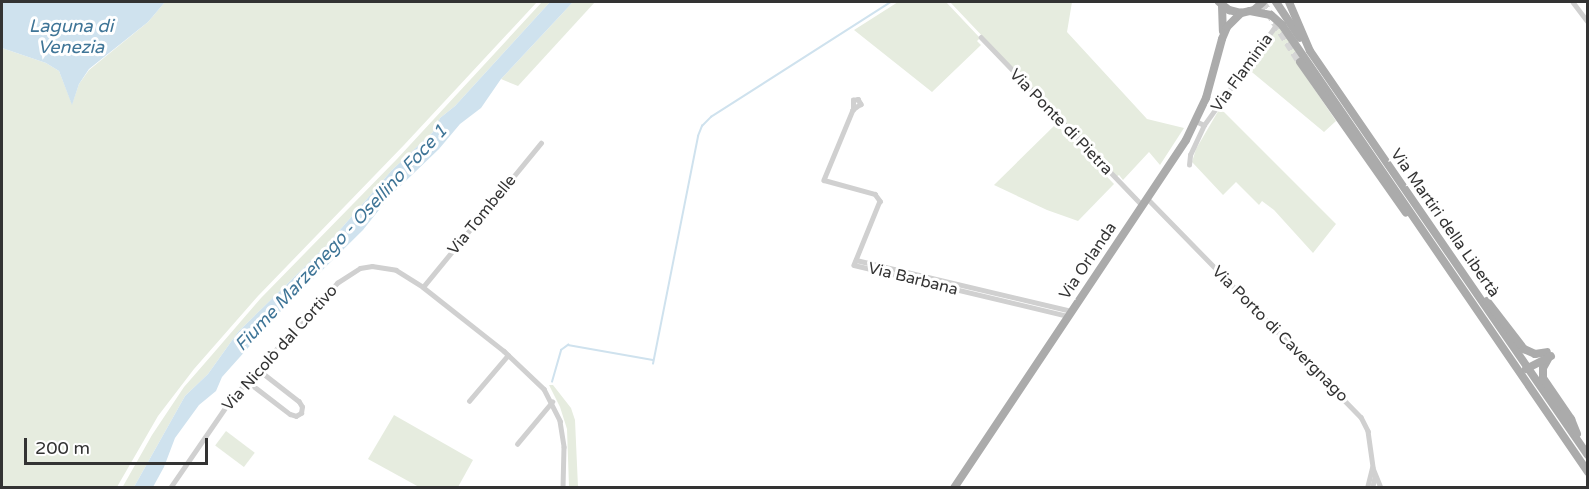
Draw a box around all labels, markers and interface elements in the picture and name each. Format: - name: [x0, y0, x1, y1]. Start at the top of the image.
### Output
- water label: Laguna di Venezia: [29, 16, 113, 58]
- street label: Via Flaminia: [1207, 30, 1277, 116]
- street label: Via Ponte di Pietra: [1005, 65, 1117, 179]
- water label: Fiume Marzenego - Osellino Foce 1: [230, 120, 452, 356]
- street label: Via Martiri della Libertà: [1386, 145, 1504, 301]
- street label: Via Tombelle: [444, 171, 520, 259]
- street label: Via Orlanda: [1055, 219, 1121, 303]
- street label: Via Barbana: [866, 259, 960, 299]
- street label: Via Porto di Cavergnago: [1208, 262, 1352, 406]
- street label: Via Nicolò dal Cortivo: [218, 281, 342, 415]
- scale bar: [27, 426, 212, 464]
- text: 200 m: [35, 437, 90, 459]

